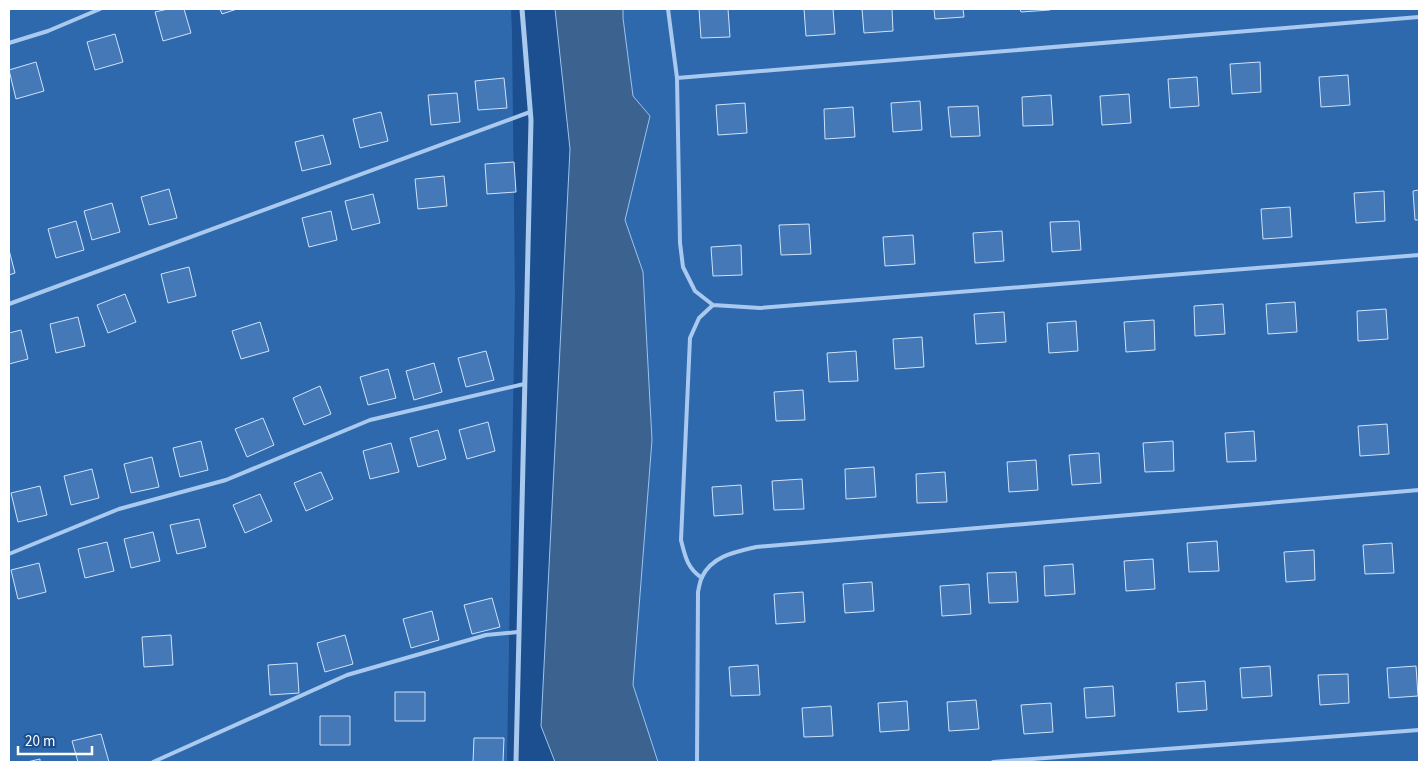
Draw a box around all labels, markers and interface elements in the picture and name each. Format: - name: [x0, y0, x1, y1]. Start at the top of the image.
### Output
- scale bar: [18, 724, 91, 756]
- text: 20 m: [25, 731, 55, 752]

